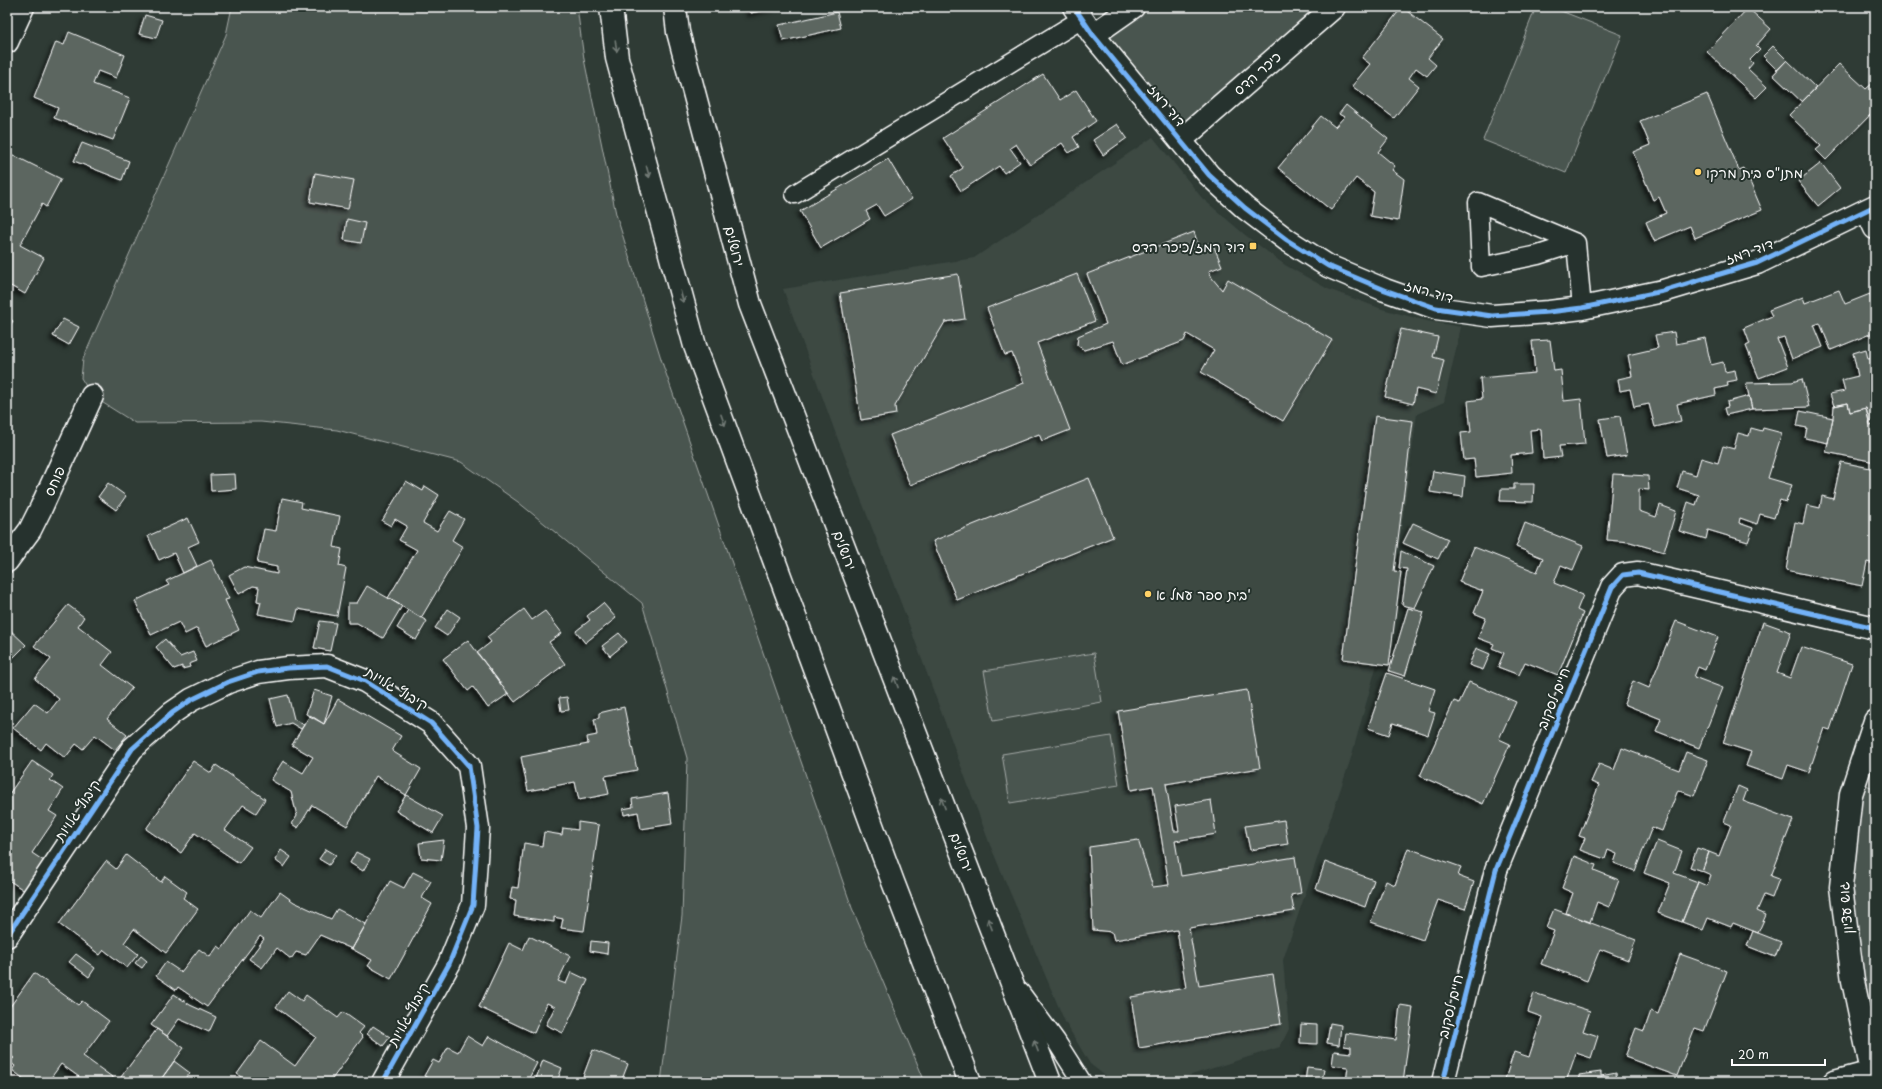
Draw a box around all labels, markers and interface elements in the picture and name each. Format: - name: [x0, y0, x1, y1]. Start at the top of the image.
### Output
- one-way arrow: [612, 39, 620, 52]
- street label: כיכר הדס: [1228, 46, 1286, 100]
- street label: דוד רמז: [1143, 79, 1191, 131]
- place label: מתנ"ס בית מרקו: [1706, 162, 1803, 183]
- one-way arrow: [645, 165, 652, 178]
- marker: מתנ"ס בית מרקו: [1693, 167, 1703, 177]
- street label: ירושלים: [720, 223, 750, 269]
- street label: דוד רמז: [1722, 233, 1776, 269]
- place label: דוד רמז/כיכר הדס: [1132, 236, 1245, 257]
- marker: דוד רמז/כיכר הדס: [1248, 241, 1258, 251]
- street label: דוד רמז: [1402, 274, 1456, 308]
- one-way arrow: [679, 290, 686, 303]
- one-way arrow: [719, 414, 727, 426]
- street label: פוחס: [38, 463, 70, 499]
- street label: ירושלים: [828, 527, 862, 573]
- place label: בית ספר עמל א': [1156, 584, 1251, 605]
- marker: בית ספר עמל א': [1143, 589, 1153, 599]
- street label: קיבוץ גלויות: [361, 660, 432, 715]
- street label: חיים לסקוב: [1531, 664, 1575, 732]
- one-way arrow: [891, 676, 899, 688]
- street label: קיבוץ גלויות: [48, 775, 105, 846]
- one-way arrow: [938, 798, 946, 810]
- street label: ירושלים: [945, 829, 979, 875]
- street label: גוש עציון: [1832, 881, 1858, 935]
- one-way arrow: [985, 919, 993, 931]
- street label: חיים לסקוב: [1432, 972, 1468, 1040]
- street label: קיבוץ גלויות: [381, 978, 434, 1051]
- one-way arrow: [1032, 1040, 1040, 1052]
- scale bar: [1732, 1041, 1825, 1067]
- text: 20 m: [1738, 1045, 1769, 1063]

